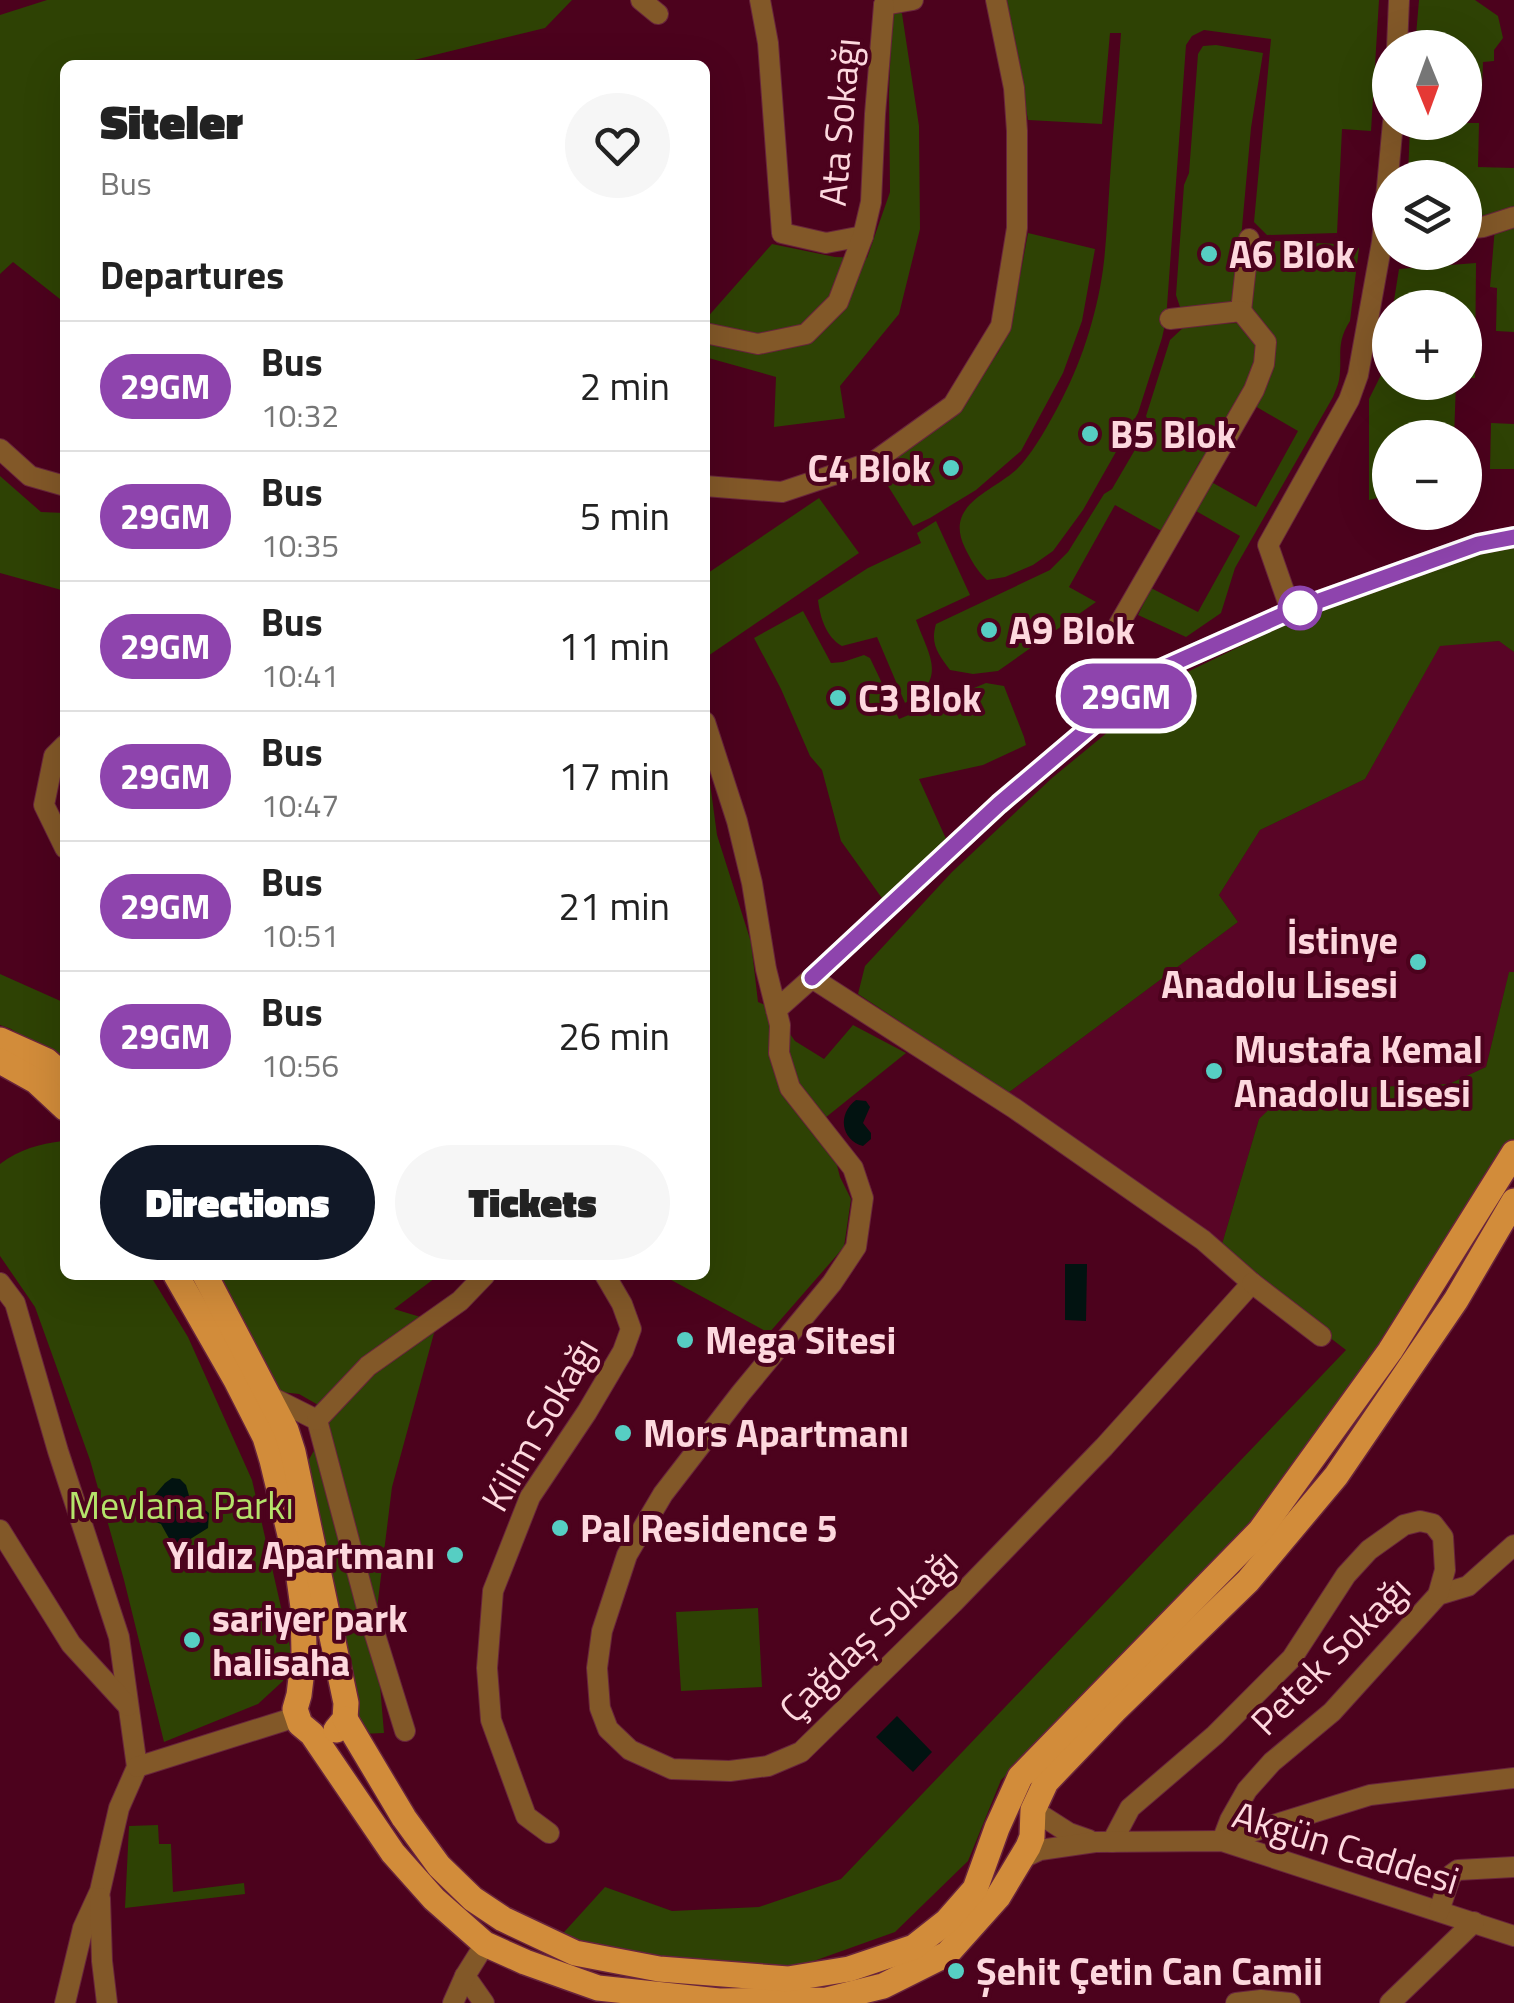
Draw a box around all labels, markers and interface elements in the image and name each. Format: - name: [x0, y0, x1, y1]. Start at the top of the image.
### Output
- north arrow: [1372, 30, 1482, 140]
- map controls: [1372, 30, 1482, 530]
- street label: Ata Sokağı: [803, 36, 875, 208]
- text: Siteler: [100, 85, 243, 158]
- button: heart: [565, 93, 670, 198]
- text: Bus: [100, 159, 152, 207]
- button: layers: [1372, 160, 1482, 270]
- place label: A6 Blok: [1229, 225, 1355, 283]
- marker: A6 Blok: [1198, 243, 1220, 265]
- text: Departures: [100, 246, 284, 304]
- button: +: [1372, 290, 1482, 400]
- text: Bus: [261, 333, 323, 391]
- text: 2 min: [580, 357, 670, 415]
- text: 29GM: [120, 359, 211, 413]
- text: 10:32: [261, 391, 339, 439]
- place label: B5 Blok: [1110, 405, 1236, 463]
- button: −: [1372, 420, 1482, 530]
- marker: B5 Blok: [1079, 423, 1101, 445]
- place label: C4 Blok: [808, 439, 931, 497]
- marker: C4 Blok: [940, 457, 962, 479]
- text: Bus: [261, 463, 323, 521]
- text: 5 min: [580, 487, 670, 545]
- text: 29GM: [120, 489, 211, 543]
- text: 10:35: [261, 521, 339, 569]
- unlabelled marker: [1279, 587, 1321, 629]
- text: Bus: [261, 593, 323, 651]
- place label: A9 Blok: [1009, 601, 1135, 659]
- text: 11 min: [559, 617, 670, 675]
- text: 29GM: [120, 619, 211, 673]
- marker: A9 Blok: [978, 619, 1000, 641]
- text: 10:41: [261, 651, 339, 699]
- line badge: 29GM: [1056, 664, 1196, 728]
- place label: C3 Blok: [858, 669, 982, 727]
- text: 29GM: [1081, 669, 1171, 723]
- marker: C3 Blok: [827, 687, 849, 709]
- text: Bus: [261, 723, 323, 781]
- text: 17 min: [559, 747, 670, 805]
- text: 29GM: [120, 749, 211, 803]
- text: 10:47: [261, 781, 339, 829]
- text: Bus: [261, 853, 323, 911]
- text: 21 min: [559, 877, 670, 935]
- text: 29GM: [120, 879, 211, 933]
- text: 10:51: [261, 911, 339, 959]
- place label: İstinye Anadolu Lisesi: [1161, 911, 1398, 1013]
- marker: İstinye Anadolu Lisesi: [1407, 951, 1429, 973]
- text: Bus: [261, 983, 323, 1041]
- text: 26 min: [559, 1007, 670, 1065]
- text: 29GM: [120, 1009, 211, 1063]
- place label: Mustafa Kemal Anadolu Lisesi: [1234, 1020, 1483, 1122]
- text: 10:56: [261, 1041, 339, 1089]
- marker: Mustafa Kemal Anadolu Lisesi: [1203, 1060, 1225, 1082]
- button: Directions: [100, 1145, 375, 1260]
- button: Tickets: [395, 1145, 670, 1260]
- place label: Mega Sitesi: [705, 1311, 896, 1369]
- street label: Kilim Sokağı: [466, 1326, 612, 1522]
- marker: Mega Sitesi: [674, 1329, 696, 1351]
- place label: Mors Apartmanı: [643, 1404, 909, 1462]
- marker: Mors Apartmanı: [612, 1422, 634, 1444]
- park label: Mevlana Parkı: [68, 1476, 294, 1534]
- place label: Pal Residence 5: [580, 1499, 838, 1557]
- marker: Pal Residence 5: [549, 1517, 571, 1539]
- place label: Yıldız Apartmanı: [167, 1526, 435, 1584]
- street label: Çağdaş Sokağı: [765, 1534, 971, 1736]
- marker: Yıldız Apartmanı: [444, 1544, 466, 1566]
- street label: Petek Sokağı: [1237, 1562, 1423, 1748]
- place label: sariyer park halisaha: [212, 1589, 408, 1691]
- marker: sariyer park halisaha: [181, 1629, 203, 1651]
- street label: Akgün Caddesi: [1226, 1785, 1466, 1909]
- place label: Şehit Çetin Can Camii: [976, 1942, 1323, 2000]
- marker: Şehit Çetin Can Camii: [945, 1960, 967, 1982]

